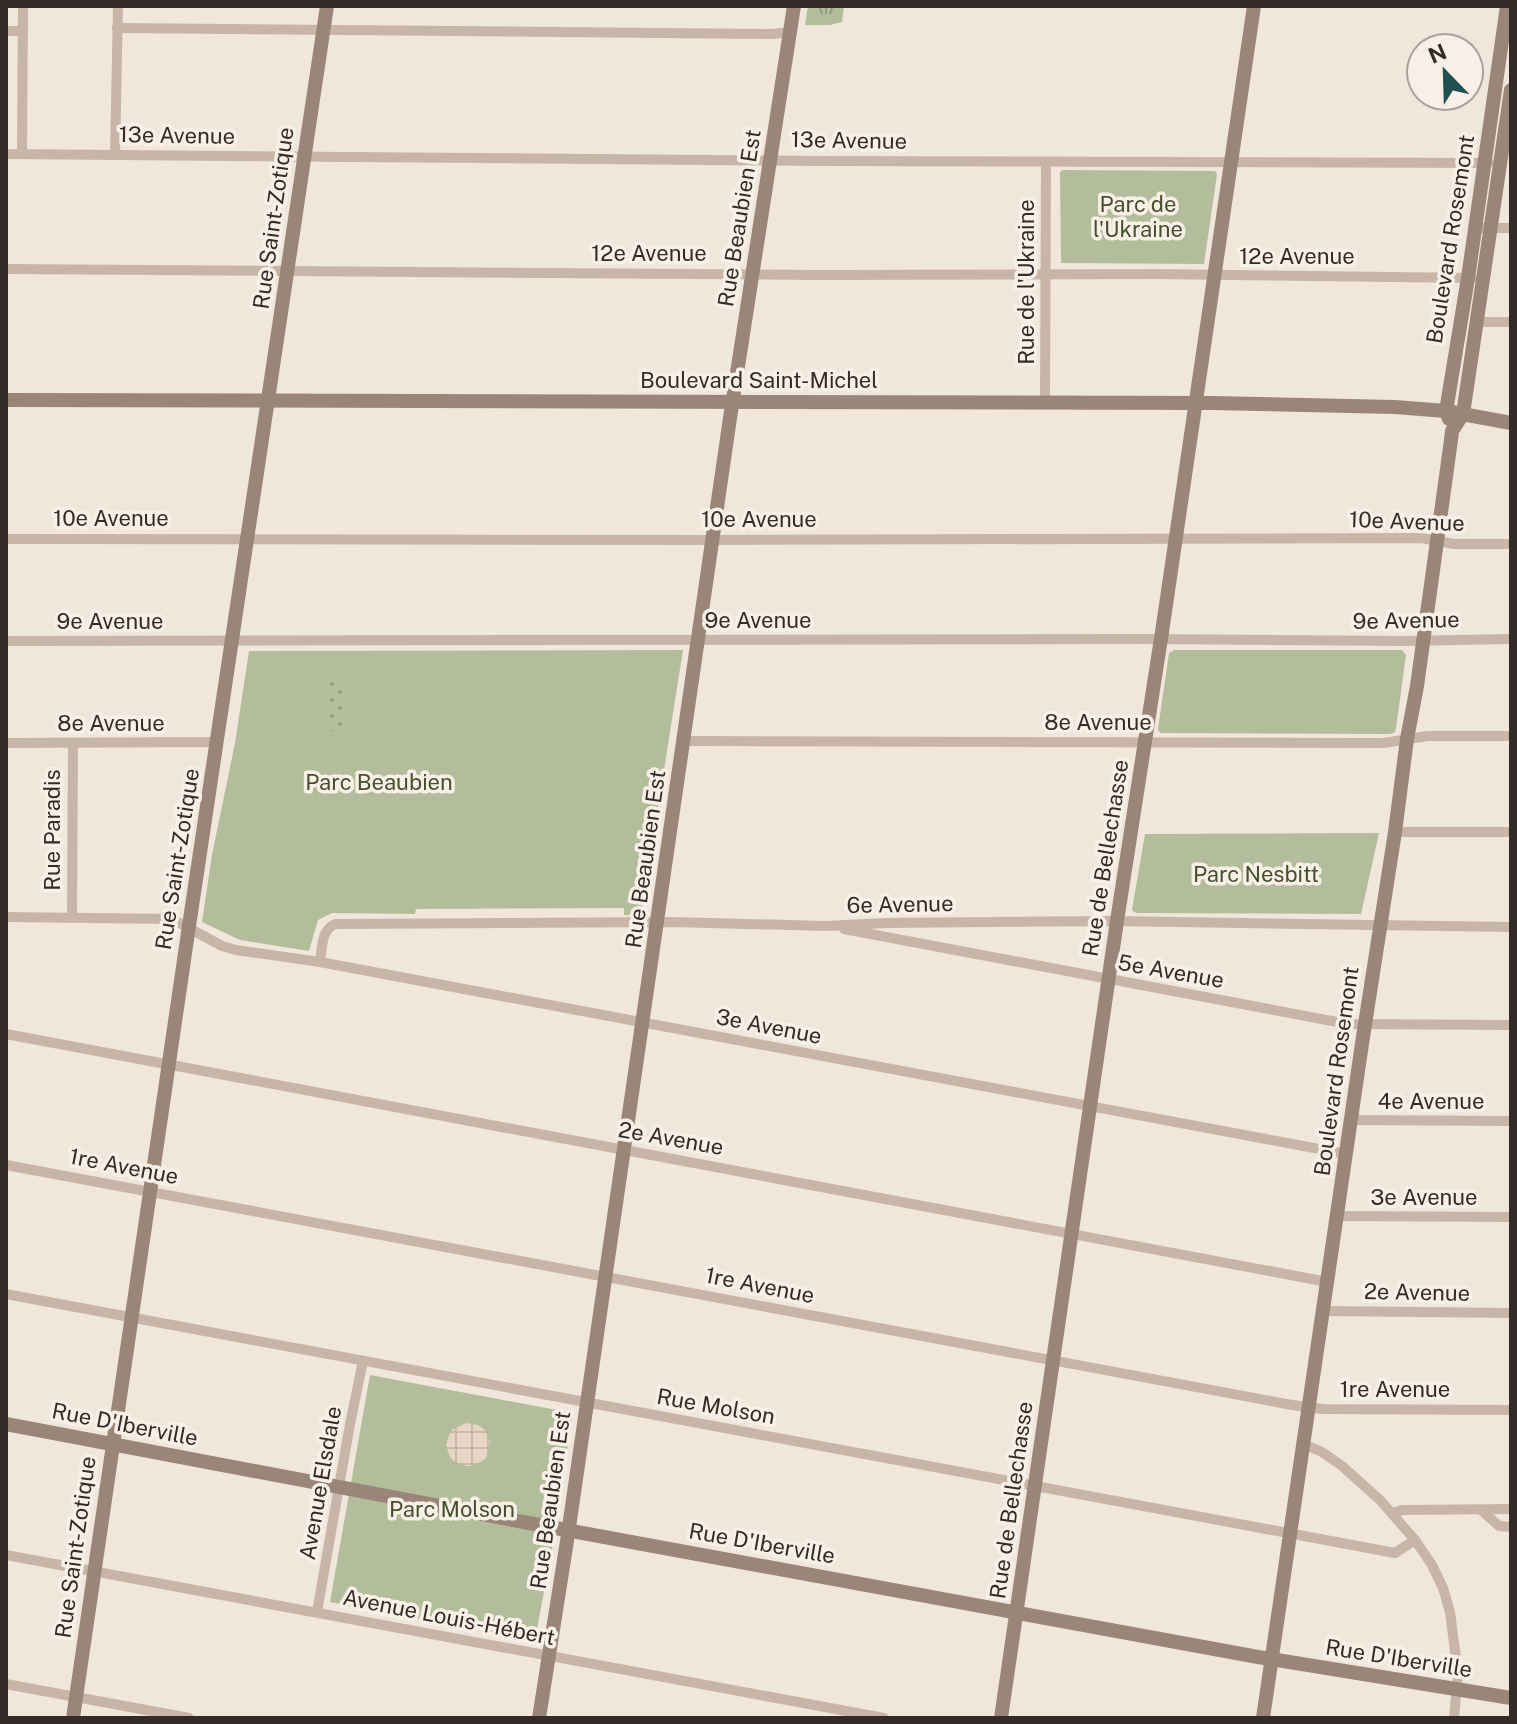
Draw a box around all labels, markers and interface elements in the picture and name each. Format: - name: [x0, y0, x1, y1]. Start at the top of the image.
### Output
- north arrow: [1405, 32, 1485, 112]
- text: N: [1424, 38, 1450, 69]
- street label: 13e Avenue: [119, 121, 235, 149]
- street label: Rue Saint-Zotique: [247, 125, 299, 311]
- street label: 13e Avenue: [791, 126, 907, 154]
- street label: Rue Beaubien Est: [712, 127, 766, 309]
- street label: Boulevard Rosemont: [1421, 133, 1479, 345]
- park label: Parc de l'Ukraine: [1093, 191, 1183, 242]
- street label: Rue de l'Ukraine: [1013, 199, 1039, 365]
- street label: 12e Avenue: [591, 240, 707, 266]
- street label: 12e Avenue: [1239, 243, 1355, 269]
- street label: Boulevard Saint-Michel: [640, 367, 878, 393]
- street label: 10e Avenue: [53, 505, 169, 531]
- street label: 10e Avenue: [701, 506, 817, 532]
- street label: 10e Avenue: [1349, 506, 1465, 536]
- street label: 9e Avenue: [1352, 606, 1460, 634]
- street label: 9e Avenue: [705, 607, 811, 633]
- street label: 9e Avenue: [57, 608, 163, 634]
- street label: 8e Avenue: [1044, 709, 1152, 735]
- street label: 8e Avenue: [57, 710, 165, 736]
- street label: Rue de Bellechasse: [1077, 758, 1133, 958]
- street label: Rue Saint-Zotique: [150, 766, 204, 952]
- street label: Rue Beaubien Est: [620, 768, 670, 950]
- street label: Rue Paradis: [39, 769, 65, 891]
- park label: Parc Beaubien: [305, 769, 453, 795]
- park label: Parc Nesbitt: [1193, 861, 1319, 887]
- street label: 6e Avenue: [846, 890, 954, 918]
- street label: 5e Avenue: [1116, 949, 1226, 993]
- street label: Boulevard Rosemont: [1308, 965, 1364, 1177]
- street label: 3e Avenue: [714, 1003, 824, 1049]
- street label: 4e Avenue: [1377, 1088, 1485, 1114]
- street label: 2e Avenue: [616, 1116, 726, 1160]
- street label: 1re Avenue: [67, 1143, 181, 1189]
- street label: 3e Avenue: [1370, 1184, 1478, 1210]
- street label: 1re Avenue: [703, 1262, 817, 1308]
- street label: 2e Avenue: [1364, 1278, 1470, 1306]
- street label: 1re Avenue: [1340, 1376, 1450, 1402]
- street label: Rue Molson: [655, 1383, 777, 1429]
- street label: Rue D'Iberville: [50, 1397, 200, 1451]
- street label: Rue de Bellechasse: [984, 1400, 1038, 1600]
- street label: Avenue Elsdale: [294, 1404, 346, 1562]
- street label: Rue Beaubien Est: [525, 1409, 575, 1591]
- street label: Rue Saint-Zotique: [49, 1454, 101, 1640]
- park label: Parc Molson: [389, 1496, 515, 1522]
- street label: Rue D'Iberville: [687, 1517, 837, 1569]
- street label: Avenue Louis-Hébert: [341, 1584, 557, 1650]
- street label: Rue D'Iberville: [1324, 1634, 1474, 1682]

